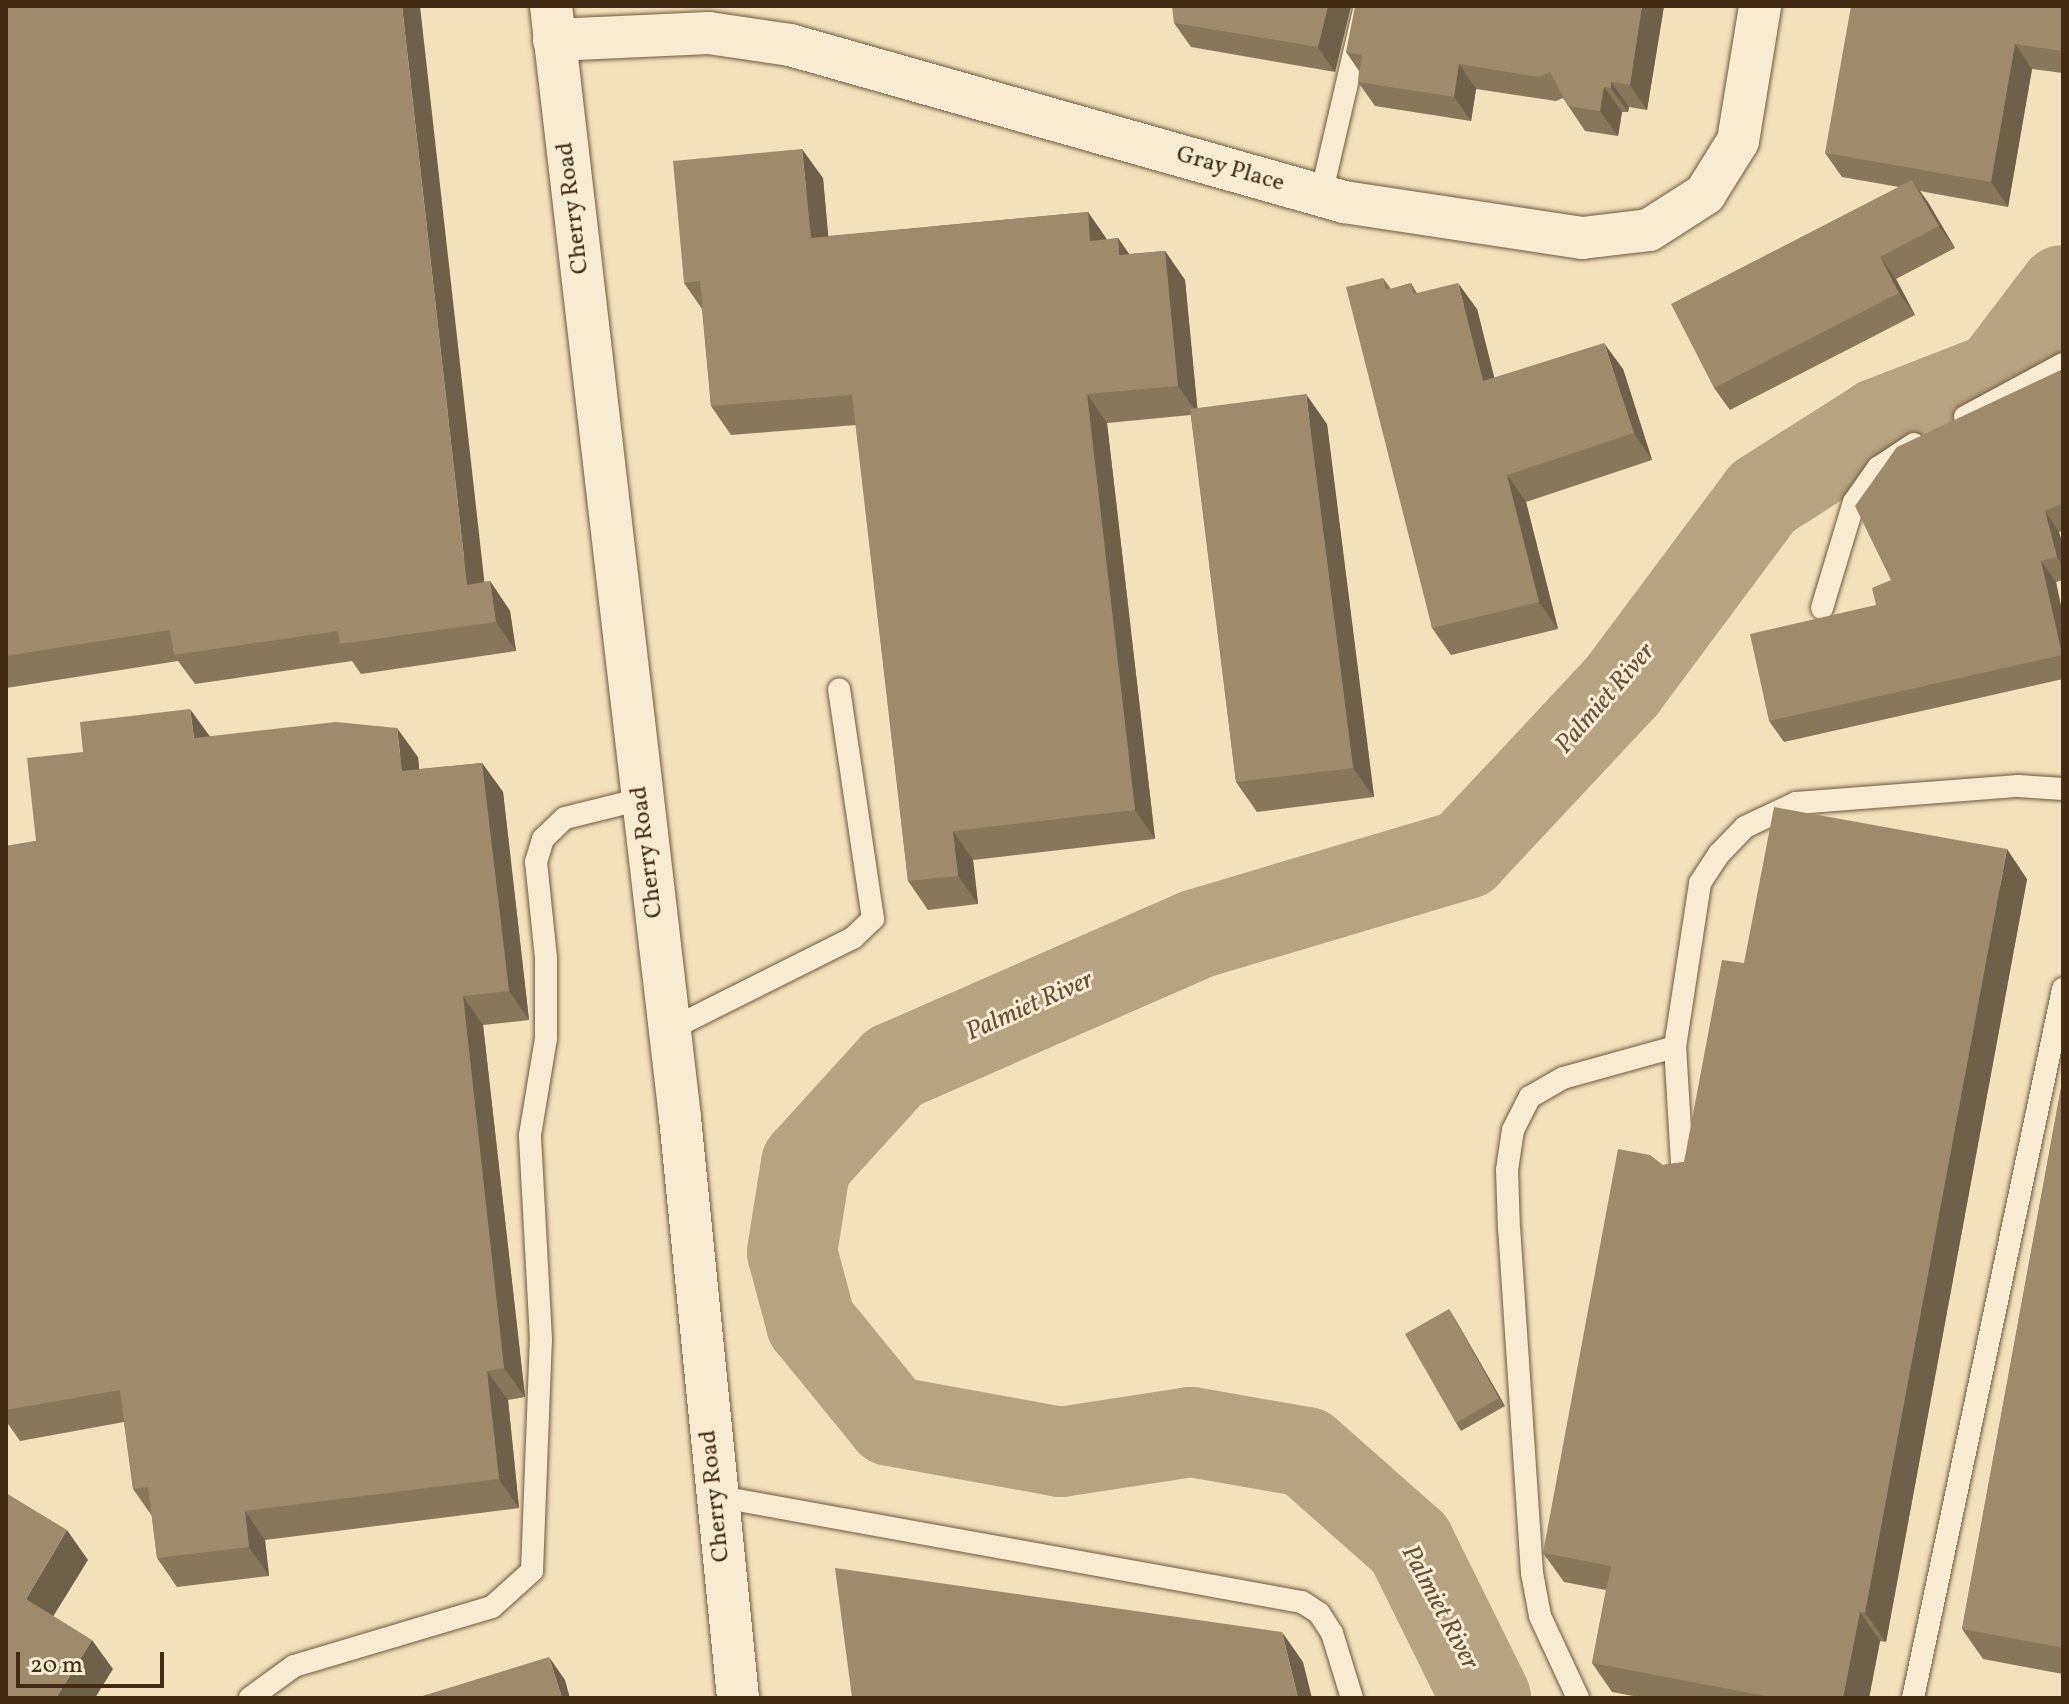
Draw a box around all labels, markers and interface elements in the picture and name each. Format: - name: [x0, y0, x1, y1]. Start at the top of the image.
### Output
- street label: Cherry Road: [552, 140, 596, 276]
- street label: Gray Place: [1172, 141, 1288, 199]
- water label: Palmiet River: [1549, 637, 1663, 761]
- street label: Cherry Road: [626, 784, 670, 920]
- water label: Palmiet River: [961, 965, 1099, 1049]
- street label: Cherry Road: [695, 1428, 737, 1564]
- water label: Palmiet River: [1393, 1540, 1485, 1676]
- scale bar: [20, 1636, 168, 1686]
- text: 20 m: [30, 1649, 83, 1683]

